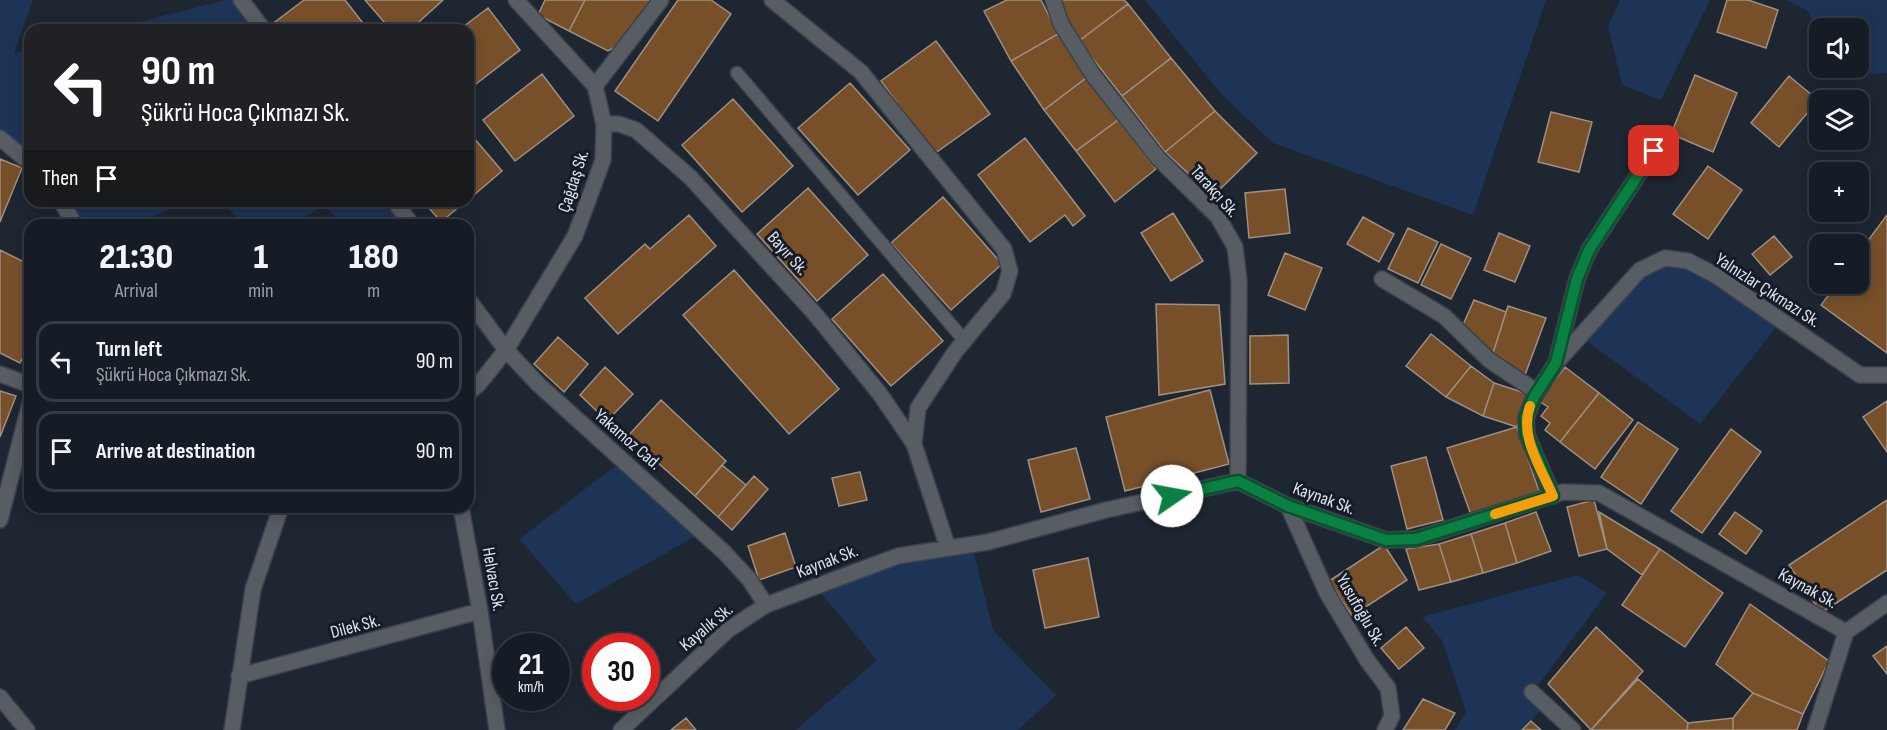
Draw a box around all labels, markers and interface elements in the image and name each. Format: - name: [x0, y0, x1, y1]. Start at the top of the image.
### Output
- map controls: [1809, 18, 1869, 294]
- button: sound: [1809, 18, 1869, 78]
- text: 90 m: [141, 46, 215, 97]
- icon: left: [42, 48, 120, 126]
- button: layers: [1809, 90, 1869, 150]
- text: Şükrü Hoca Çıkmazı Sk.: [141, 97, 350, 129]
- pin: [1628, 125, 1679, 176]
- icon: arrive: [1637, 134, 1670, 167]
- street label: Çağdaş Sk.: [554, 147, 593, 215]
- street label: Tarakçı Sk.: [1186, 161, 1243, 222]
- icon: arrive: [90, 162, 123, 195]
- button: +: [1809, 162, 1869, 222]
- text: Then: [42, 165, 78, 192]
- street label: Bayır Sk.: [763, 227, 813, 279]
- button: −: [1809, 234, 1869, 294]
- text: 21:30: [99, 236, 173, 279]
- text: 1: [254, 236, 268, 279]
- text: 180: [349, 236, 399, 279]
- street label: Yalnızlar Çıkmazı Sk.: [1711, 249, 1824, 332]
- text: Arrival: [115, 279, 158, 303]
- text: min: [248, 279, 273, 303]
- text: m: [367, 279, 380, 303]
- text: Turn left: [96, 336, 162, 363]
- icon: left: [45, 345, 78, 378]
- text: 90 m: [416, 348, 453, 375]
- text: Şükrü Hoca Çıkmazı Sk.: [96, 363, 251, 387]
- street label: Yakamoz Cad.: [590, 405, 665, 474]
- icon: arrive: [45, 435, 78, 468]
- text: Arrive at destination: [96, 438, 255, 465]
- text: 90 m: [416, 438, 453, 465]
- position arrow: [1140, 464, 1204, 528]
- street label: Kaynak Sk.: [1290, 478, 1358, 519]
- street label: Kaynak Sk.: [793, 540, 861, 583]
- street label: Helvacı Sk.: [478, 545, 509, 613]
- street label: Kaynak Sk.: [1775, 564, 1841, 613]
- street label: Yusufoğlu Sk.: [1332, 571, 1390, 650]
- street label: Kayalık Sk.: [675, 599, 737, 656]
- street label: Dilek Sk.: [328, 610, 382, 643]
- speed limit sign: 30: [582, 633, 660, 711]
- text: 21: [519, 647, 543, 683]
- text: km/h: [518, 678, 544, 697]

